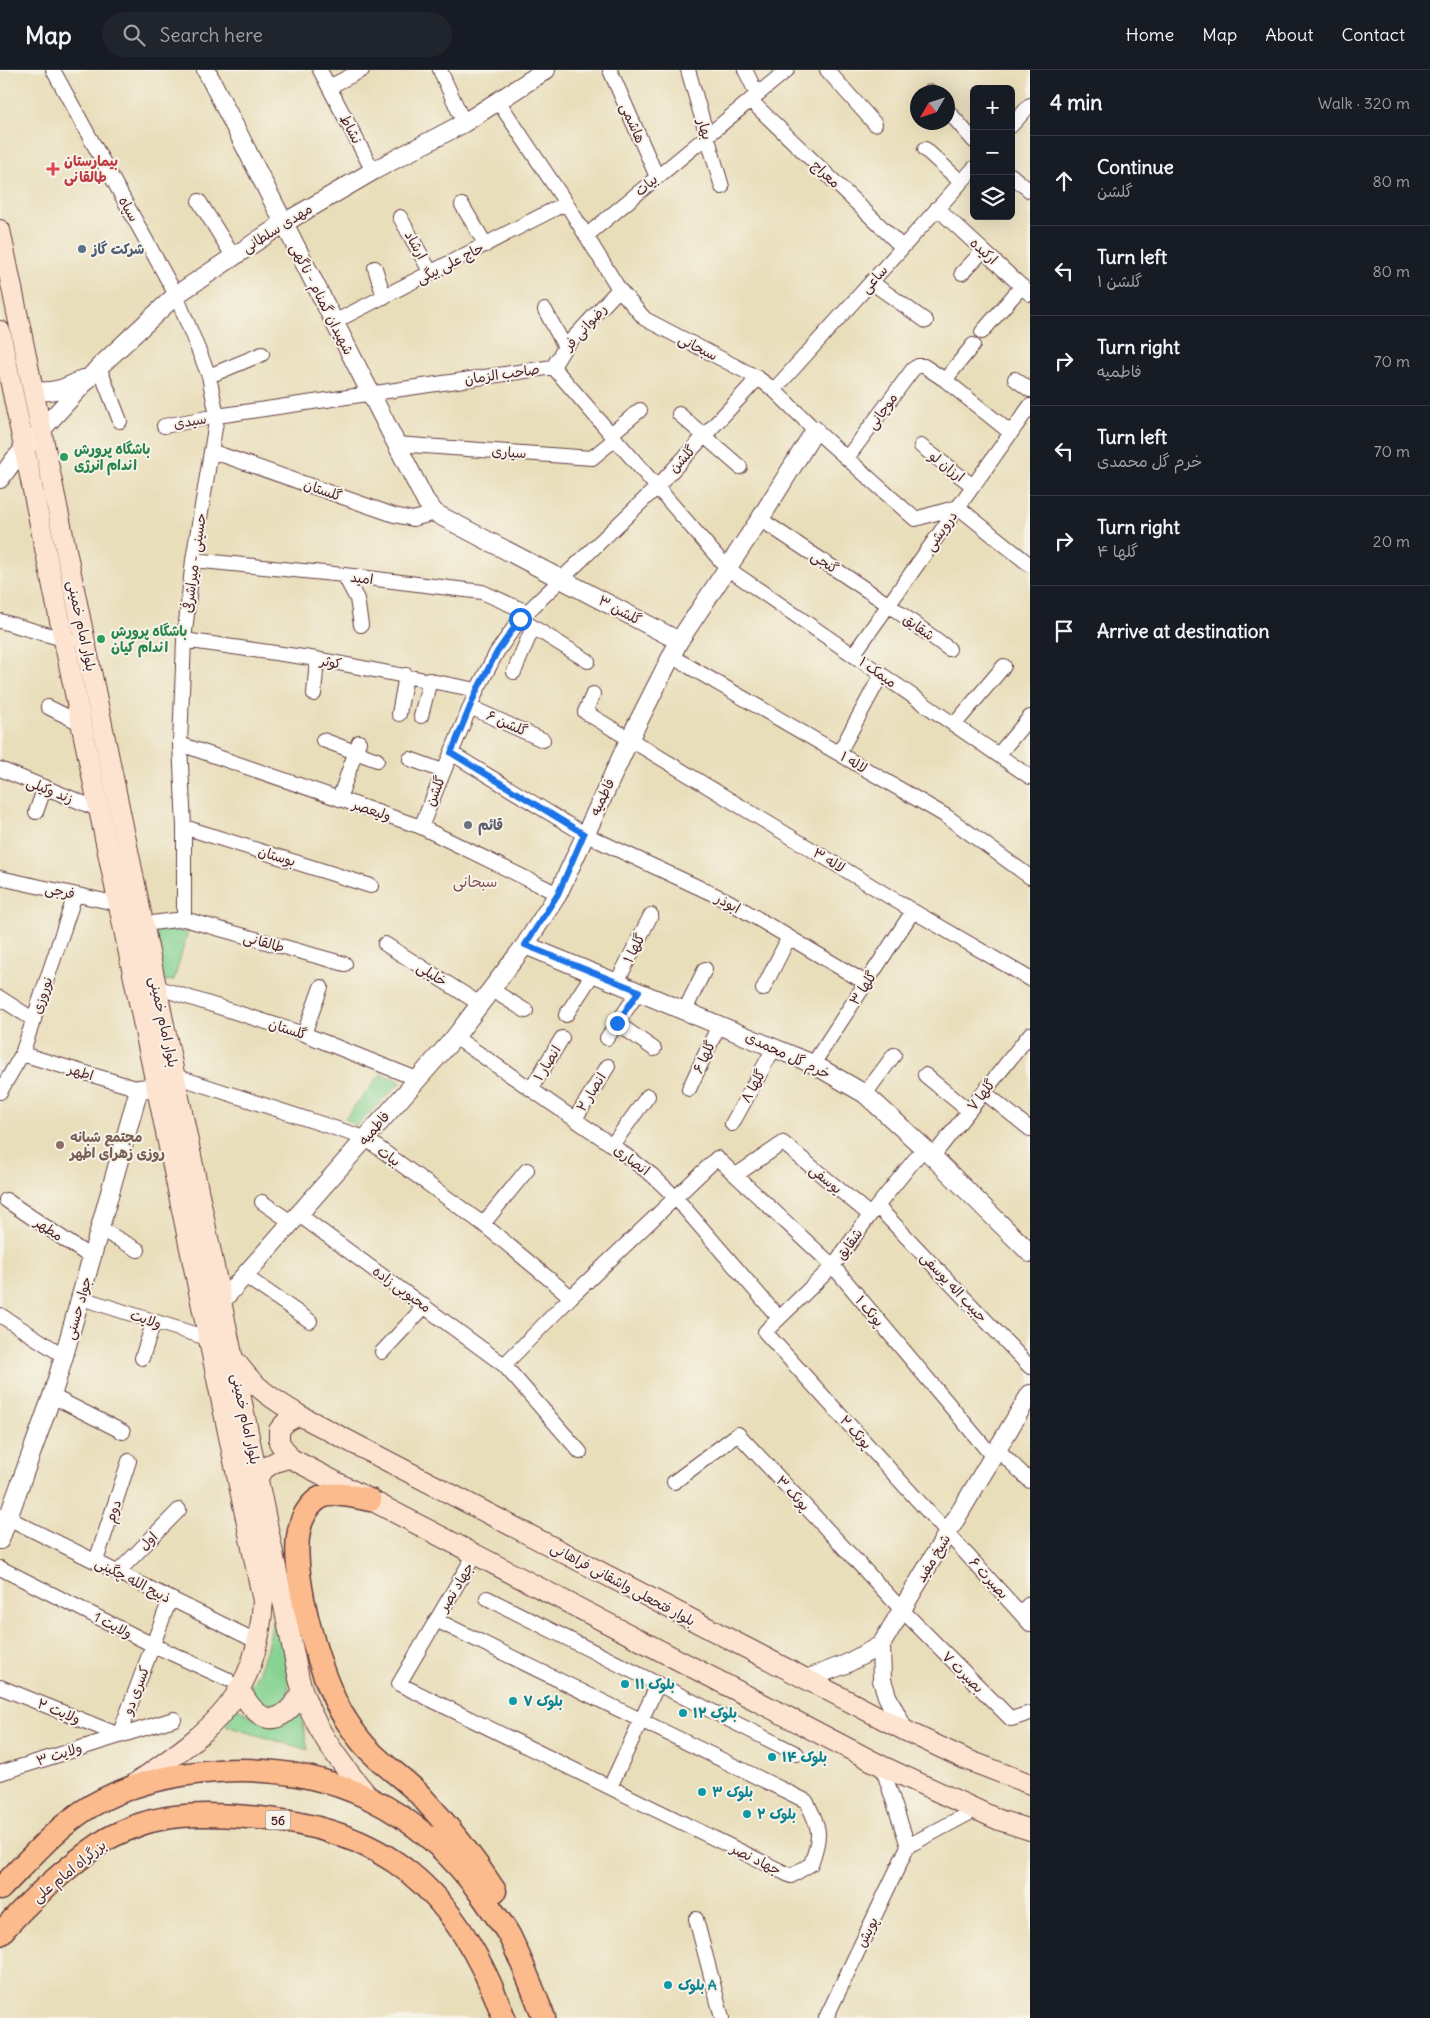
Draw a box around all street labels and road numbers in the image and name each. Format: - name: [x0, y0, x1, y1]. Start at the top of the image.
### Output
- street label: هاشمی: [616, 100, 650, 146]
- street label: نشاط: [336, 111, 366, 147]
- street label: بهار: [693, 115, 717, 142]
- street label: معراج: [807, 156, 844, 193]
- street label: بیات: [631, 170, 661, 200]
- street label: سپاه: [114, 193, 143, 225]
- street label: مهدی سلطانی: [239, 199, 315, 257]
- street label: ارشاد: [401, 227, 431, 263]
- street label: ارکیده: [966, 234, 1002, 268]
- street label: حاج علی بیگی: [413, 238, 487, 289]
- street label: شهیدان گمنام - ناگهی: [284, 240, 358, 359]
- street label: ساعی: [857, 261, 891, 297]
- street label: رضوانی فر: [559, 300, 611, 355]
- street label: سبحانی: [675, 330, 721, 364]
- street label: صاحب الزمان: [463, 360, 541, 388]
- street label: موچانی: [863, 389, 902, 433]
- street label: سیدی: [172, 409, 208, 433]
- street label: گلشن: [665, 441, 699, 477]
- street label: سیاری: [491, 442, 527, 462]
- street label: ارزان لو: [924, 446, 968, 486]
- street label: گلستان: [302, 475, 344, 505]
- street label: درویشی: [921, 507, 961, 555]
- street label: حسینی - میراشرفی: [178, 512, 210, 614]
- street label: گنجی: [808, 546, 842, 578]
- street label: امید: [350, 568, 374, 588]
- street label: بلوار امام خمینی: [62, 579, 100, 674]
- street label: گلشن ۳: [595, 591, 645, 629]
- street label: شقایق: [900, 610, 938, 644]
- street label: کوثر: [318, 651, 343, 673]
- street label: میمک ۱: [856, 653, 900, 691]
- street label: گلشن ۶: [484, 706, 530, 740]
- street label: لاله ۱: [837, 747, 871, 777]
- street label: زند وکیلی: [24, 773, 76, 807]
- street label: گلشن: [421, 773, 449, 809]
- street label: فاطمیه: [585, 776, 619, 818]
- street label: ولیعصر: [349, 795, 394, 825]
- street label: بوستان: [256, 842, 298, 870]
- street label: لاله ۳: [810, 843, 848, 877]
- street label: فرجی: [43, 879, 77, 903]
- street label: ابوذر: [711, 888, 744, 917]
- street label: طالقانی: [242, 928, 286, 956]
- street label: گلها ۱: [619, 930, 649, 966]
- street label: خلیلی: [414, 958, 450, 990]
- street label: گلها ۳: [845, 968, 881, 1008]
- street label: نوروزی: [27, 974, 57, 1016]
- street label: بلوار امام خمینی: [144, 975, 182, 1070]
- street label: گلستان: [267, 1014, 309, 1044]
- street label: خرم گل محمدی: [741, 1027, 833, 1085]
- street label: گلها ۶: [689, 1038, 719, 1076]
- street label: انصار ۱: [529, 1042, 565, 1084]
- street label: اطهر: [65, 1059, 96, 1084]
- street label: گلها ۸: [737, 1066, 769, 1106]
- street label: انصار ۲: [572, 1069, 610, 1115]
- street label: گلها ۷: [963, 1075, 999, 1115]
- street label: فاطمیه: [354, 1107, 394, 1149]
- street label: انصاری: [610, 1141, 654, 1179]
- street label: بیات: [374, 1142, 404, 1170]
- street label: یوسفی: [806, 1160, 846, 1198]
- street label: مطهر: [31, 1212, 67, 1245]
- street label: شقایق: [832, 1225, 866, 1263]
- street label: حبیب اله یوسفی: [917, 1248, 991, 1326]
- street label: محبوبی زاده: [369, 1262, 435, 1316]
- street label: جواد حسنی: [60, 1274, 96, 1342]
- street label: پونک ۱: [851, 1292, 888, 1331]
- street label: ولایت: [128, 1305, 164, 1333]
- street label: بلوار امام خمینی: [226, 1372, 264, 1467]
- street label: پونک ۲: [835, 1411, 876, 1453]
- street label: پونک ۳: [771, 1472, 814, 1515]
- street label: دوم: [101, 1497, 127, 1525]
- street label: اول: [135, 1528, 161, 1554]
- street label: شیخ مفید: [912, 1531, 955, 1586]
- street label: بلوار فتحعلی واشقانی فراهانی: [548, 1538, 698, 1630]
- street label: ذبیح الله چگینی: [92, 1553, 174, 1608]
- street label: بصیرت ۶: [965, 1553, 1013, 1603]
- street label: جهاد نصر: [434, 1559, 478, 1616]
- street label: ولایت 1: [91, 1608, 135, 1642]
- street label: بصیرت ۷: [938, 1647, 988, 1697]
- street label: کسری دو: [118, 1663, 153, 1718]
- street label: ولایت ۲: [35, 1694, 83, 1728]
- street label: ولایت ۳: [34, 1738, 84, 1770]
- road number: 56: [266, 1810, 290, 1830]
- street label: بزرگراه امام علی: [28, 1836, 111, 1908]
- street label: جهاد نصر: [727, 1839, 784, 1879]
- street label: پویش: [852, 1914, 883, 1951]

